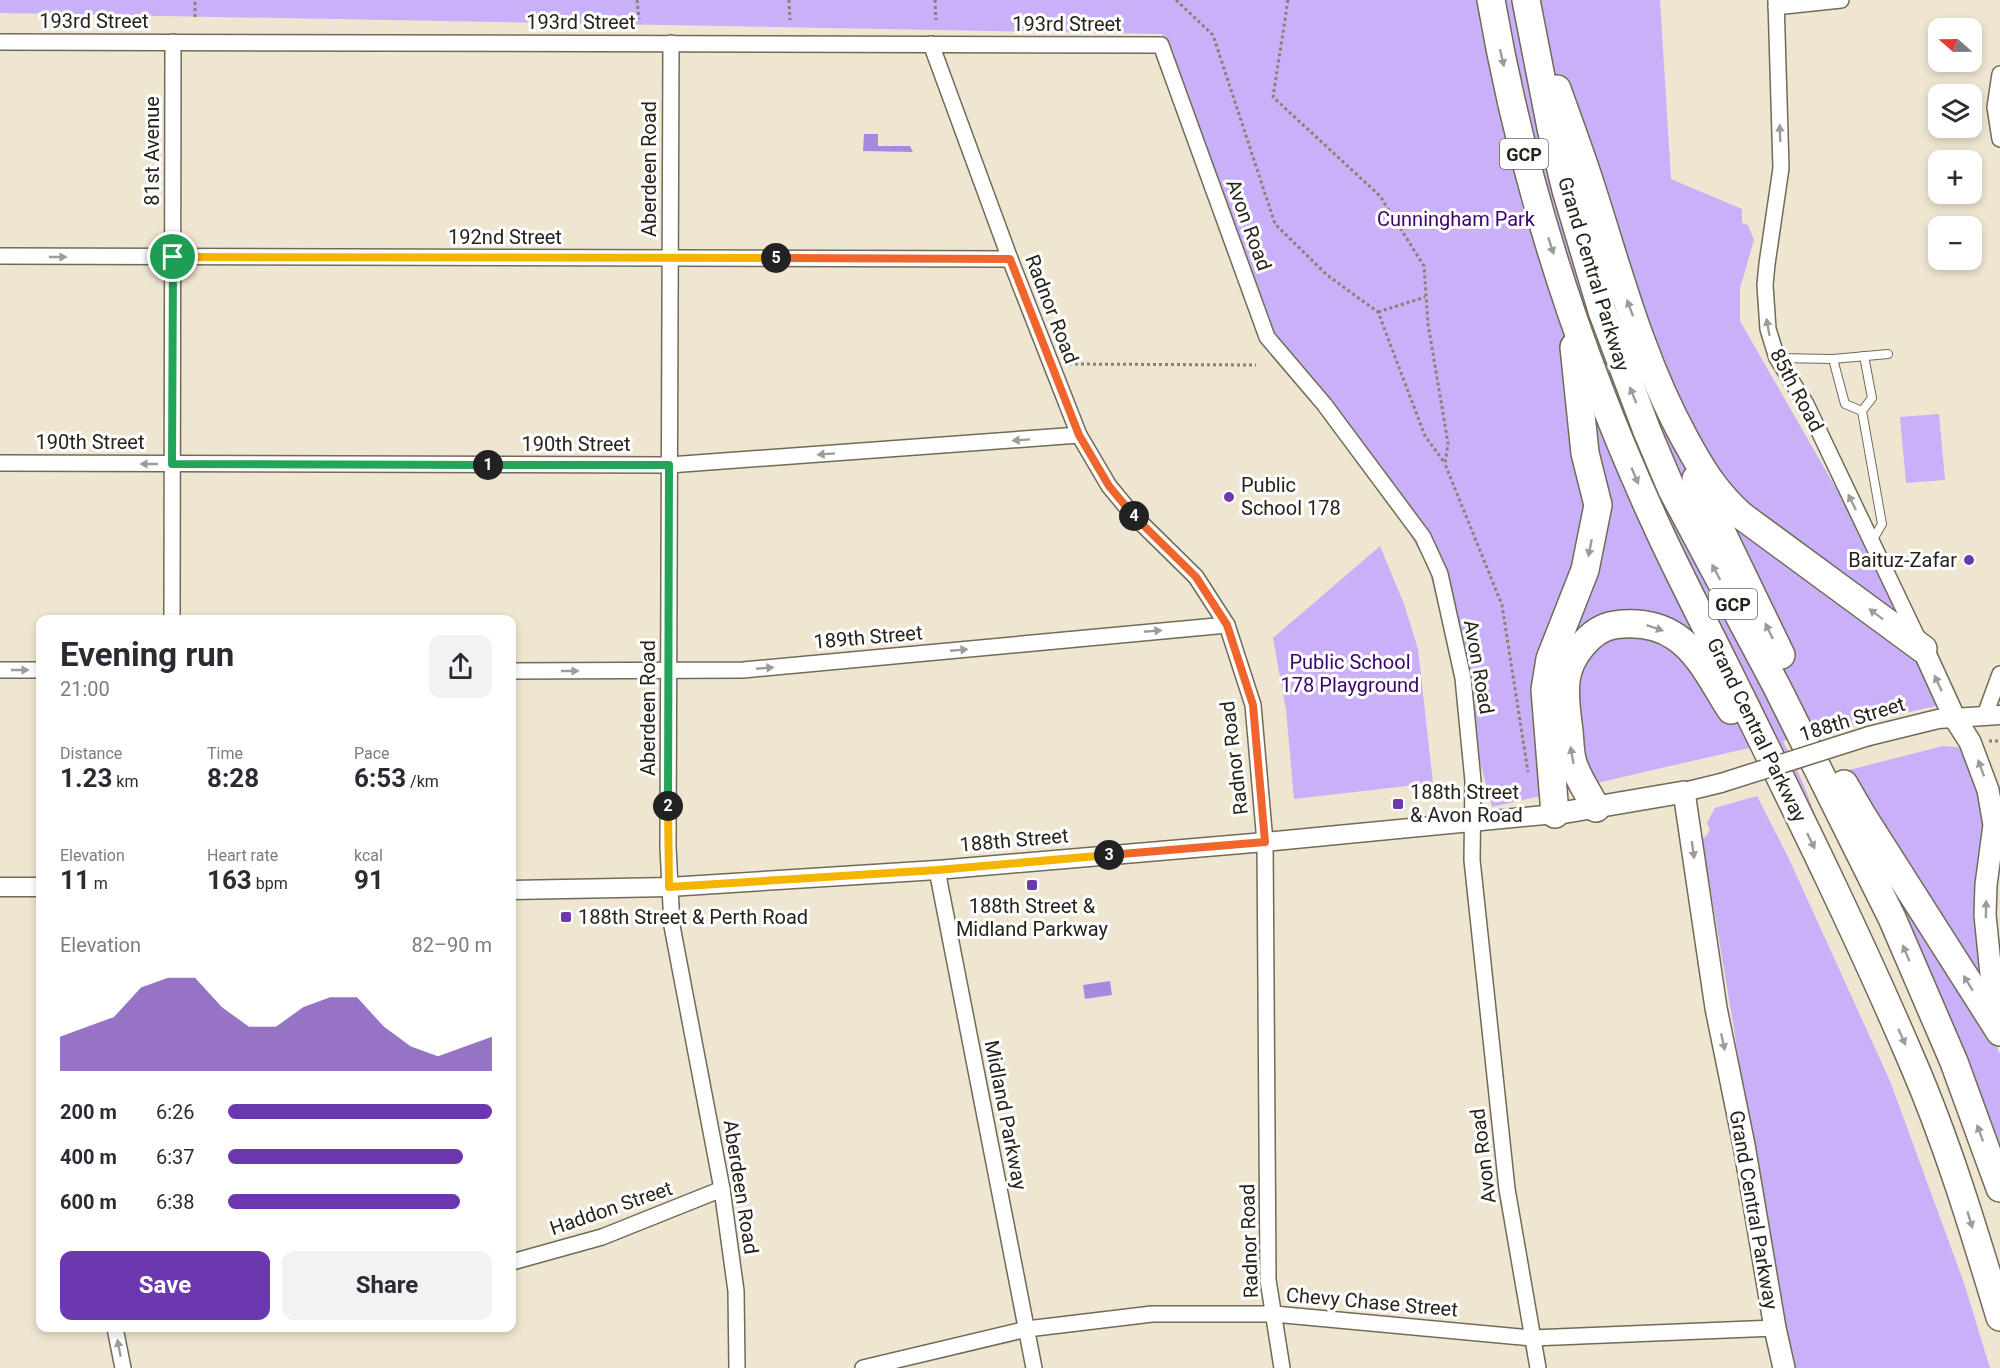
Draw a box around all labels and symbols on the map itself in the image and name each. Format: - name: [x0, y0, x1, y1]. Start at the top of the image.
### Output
- street label: 193rd Street: [39, 9, 149, 33]
- street label: 193rd Street: [526, 10, 636, 34]
- street label: 193rd Street: [1012, 12, 1122, 36]
- north arrow: [1928, 18, 1982, 72]
- one-way arrow: [1497, 48, 1507, 67]
- street label: 81st Avenue: [140, 96, 164, 206]
- street label: Aberdeen Road: [637, 101, 661, 237]
- one-way arrow: [1775, 124, 1785, 143]
- road number: GCP: [1500, 139, 1548, 169]
- street label: Grand Central Parkway: [1553, 174, 1635, 375]
- street label: Avon Road: [1221, 176, 1277, 274]
- park label: Cunningham Park: [1377, 207, 1536, 231]
- street label: 192nd Street: [448, 225, 562, 249]
- pin: [147, 231, 198, 282]
- one-way arrow: [1547, 237, 1556, 255]
- pin: 5: [761, 243, 791, 273]
- street label: Radnor Road: [1020, 251, 1084, 367]
- one-way arrow: [49, 252, 68, 262]
- one-way arrow: [1624, 299, 1634, 317]
- one-way arrow: [1763, 317, 1772, 336]
- street label: 85th Road: [1765, 344, 1829, 436]
- one-way arrow: [1628, 386, 1638, 404]
- street label: 190th Street: [35, 430, 145, 454]
- street label: 190th Street: [521, 432, 631, 456]
- one-way arrow: [1011, 435, 1030, 444]
- one-way arrow: [817, 449, 836, 459]
- pin: 1: [473, 450, 503, 480]
- one-way arrow: [139, 459, 158, 468]
- one-way arrow: [1631, 468, 1640, 485]
- place label: Public School 178: [1241, 473, 1341, 520]
- marker: Public School 178: [1222, 490, 1236, 504]
- one-way arrow: [1848, 493, 1857, 510]
- pin: 4: [1119, 501, 1149, 531]
- one-way arrow: [1585, 539, 1594, 558]
- place label: Baituz-Zafar: [1848, 548, 1957, 572]
- marker: Baituz-Zafar: [1962, 553, 1976, 567]
- one-way arrow: [1711, 563, 1721, 580]
- road number: GCP: [1709, 589, 1757, 619]
- one-way arrow: [1868, 608, 1884, 621]
- street label: Avon Road: [1459, 618, 1499, 716]
- street label: 189th Street: [813, 620, 923, 654]
- one-way arrow: [1764, 622, 1773, 639]
- one-way arrow: [1646, 624, 1664, 633]
- one-way arrow: [1144, 626, 1163, 636]
- street label: Grand Central Parkway: [1702, 634, 1812, 827]
- street label: Aberdeen Road: [636, 640, 660, 776]
- one-way arrow: [950, 645, 969, 655]
- park label: Public School 178 Playground: [1281, 650, 1419, 697]
- one-way arrow: [755, 663, 774, 673]
- one-way arrow: [11, 665, 30, 675]
- one-way arrow: [560, 666, 579, 676]
- one-way arrow: [1934, 675, 1943, 692]
- street label: 188th Street: [1796, 692, 1908, 746]
- street label: Radnor Road: [1215, 700, 1253, 816]
- one-way arrow: [1568, 745, 1577, 764]
- one-way arrow: [1975, 759, 1985, 777]
- place label: 188th Street & Avon Road: [1410, 780, 1523, 827]
- pin: 2: [653, 791, 683, 821]
- marker: 188th Street & Avon Road: [1391, 797, 1405, 811]
- street label: 188th Street: [959, 823, 1069, 857]
- one-way arrow: [1807, 833, 1816, 850]
- pin: 3: [1094, 840, 1124, 870]
- one-way arrow: [1688, 840, 1697, 859]
- marker: 188th Street & Midland Parkway: [1025, 878, 1039, 892]
- place label: 188th Street & Midland Parkway: [956, 894, 1109, 941]
- one-way arrow: [1981, 899, 1991, 918]
- place label: 188th Street & Perth Road: [578, 905, 808, 929]
- marker: 188th Street & Perth Road: [559, 910, 573, 924]
- one-way arrow: [1902, 944, 1911, 961]
- one-way arrow: [1962, 975, 1973, 991]
- one-way arrow: [1897, 1029, 1907, 1047]
- one-way arrow: [1719, 1033, 1728, 1052]
- street label: Midland Parkway: [980, 1038, 1032, 1192]
- street label: Avon Road: [1465, 1107, 1501, 1205]
- street label: Grand Central Parkway: [1725, 1108, 1783, 1312]
- street label: Aberdeen Road: [719, 1118, 763, 1256]
- one-way arrow: [1974, 1124, 1984, 1142]
- street label: Haddon Street: [547, 1176, 675, 1240]
- street label: Radnor Road: [1235, 1183, 1263, 1299]
- one-way arrow: [1966, 1211, 1975, 1229]
- street label: Chevy Chase Street: [1285, 1283, 1459, 1321]
- one-way arrow: [114, 1338, 123, 1357]

